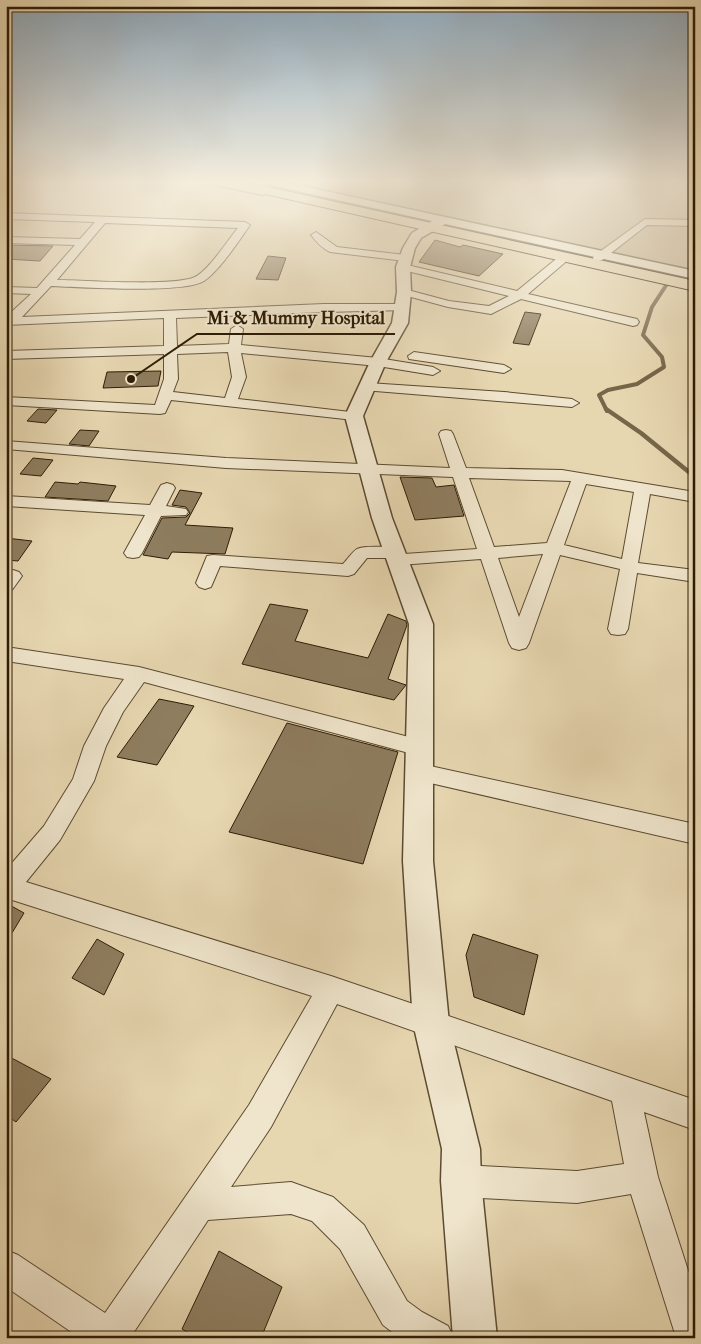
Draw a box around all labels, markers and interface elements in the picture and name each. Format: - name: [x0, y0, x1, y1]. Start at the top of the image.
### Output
- callout: Mi & Mummy Hospital: [197, 301, 395, 334]
- text: Mi & Mummy Hospital: [206, 308, 386, 329]

